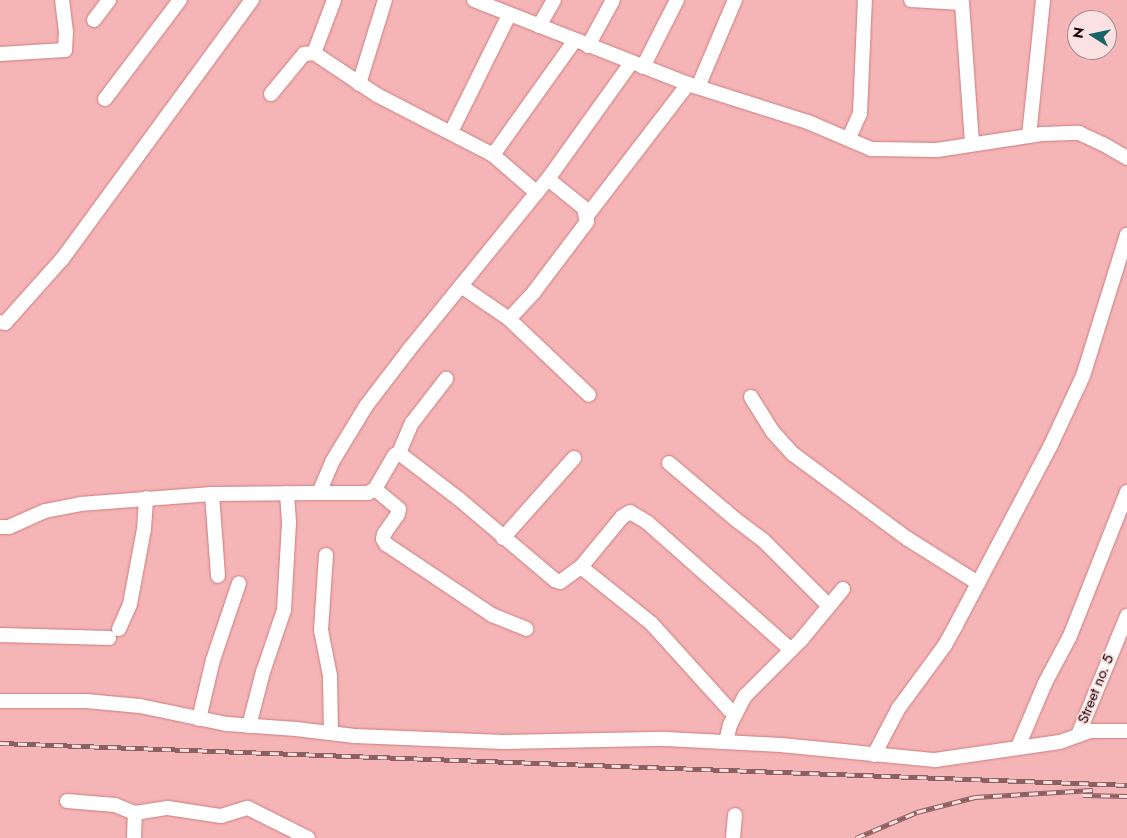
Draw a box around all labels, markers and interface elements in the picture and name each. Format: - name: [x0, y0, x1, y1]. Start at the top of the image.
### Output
- north arrow: [1067, 10, 1117, 60]
- text: N: [1067, 25, 1089, 40]
- street label: Street no. 5: [1074, 652, 1118, 726]

